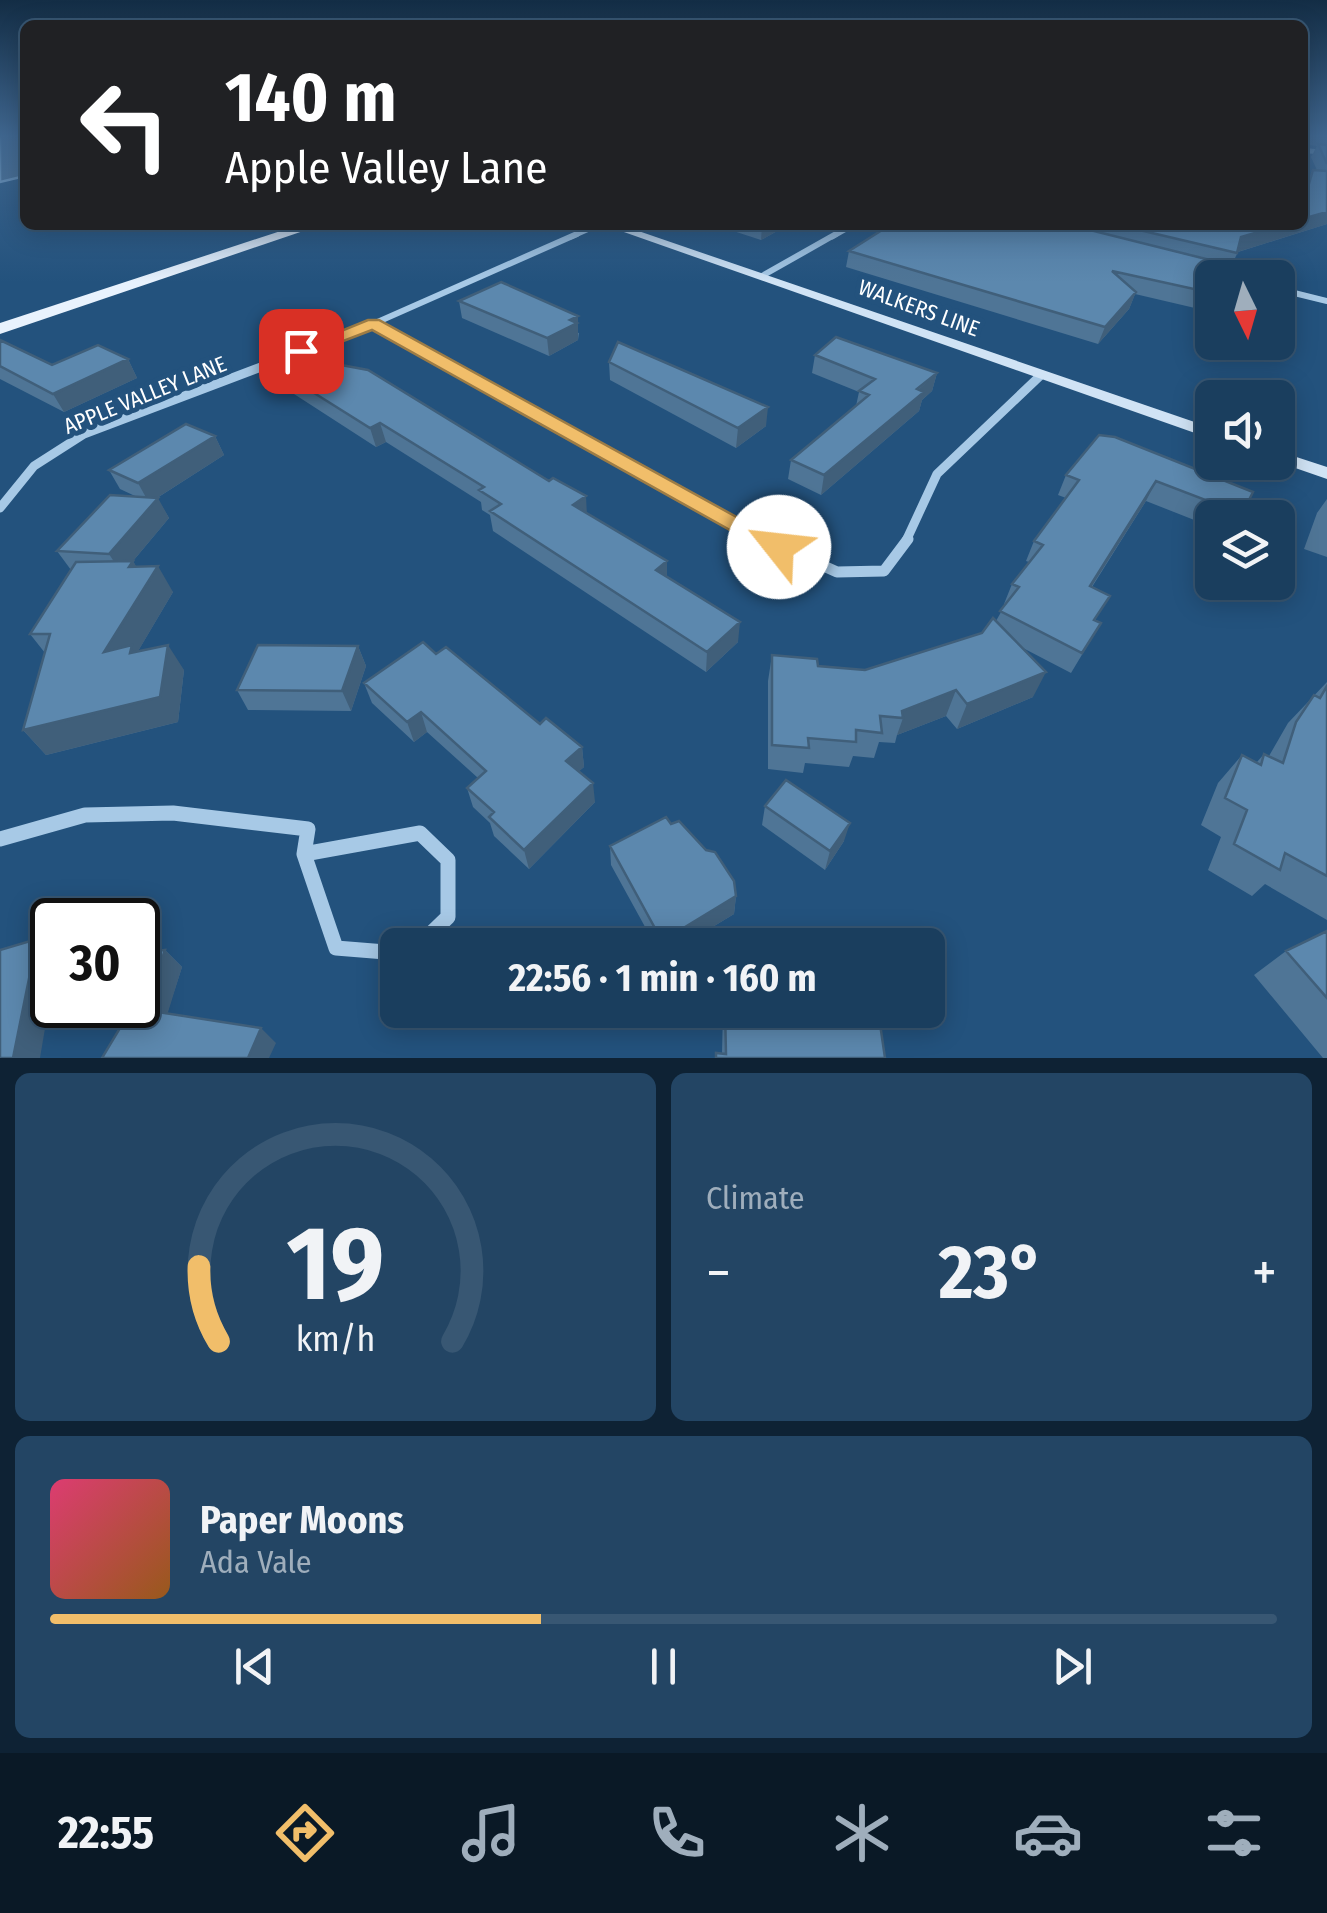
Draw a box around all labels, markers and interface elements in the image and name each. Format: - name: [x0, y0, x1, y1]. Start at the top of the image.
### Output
- text: 140 m: [225, 56, 397, 140]
- icon: left: [60, 60, 190, 190]
- text: Apple Valley Lane: [225, 141, 548, 195]
- north arrow: [1195, 260, 1295, 360]
- map controls: [1195, 260, 1295, 600]
- street label: WALKERS LINE: [855, 274, 983, 342]
- pin: [259, 309, 344, 394]
- icon: arrive: [274, 324, 329, 379]
- street label: APPLE VALLEY LANE: [60, 350, 230, 440]
- button: sound: [1195, 380, 1295, 480]
- position arrow: [727, 495, 831, 599]
- button: layers: [1195, 500, 1295, 600]
- speed limit sign: 30: [30, 898, 160, 1028]
- text: 22:56 · 1 min · 160 m: [508, 955, 817, 1001]
- text: Climate: [706, 1179, 805, 1217]
- text: 19: [287, 1202, 384, 1327]
- text: 23°: [939, 1228, 1044, 1318]
- text: −: [706, 1240, 731, 1306]
- text: +: [1252, 1240, 1277, 1306]
- text: km/h: [296, 1318, 375, 1360]
- text: Paper Moons: [200, 1497, 404, 1543]
- text: Ada Vale: [200, 1543, 312, 1581]
- icon: previous: [227, 1639, 282, 1694]
- icon: pause: [636, 1639, 691, 1694]
- icon: next: [1045, 1639, 1100, 1694]
- icon: directions: [270, 1798, 340, 1868]
- icon: music: [456, 1798, 526, 1868]
- icon: phone: [642, 1798, 712, 1868]
- icon: climate: [827, 1798, 897, 1868]
- icon: car: [1013, 1798, 1083, 1868]
- icon: filters: [1199, 1798, 1269, 1868]
- text: 22:55: [58, 1806, 154, 1860]

